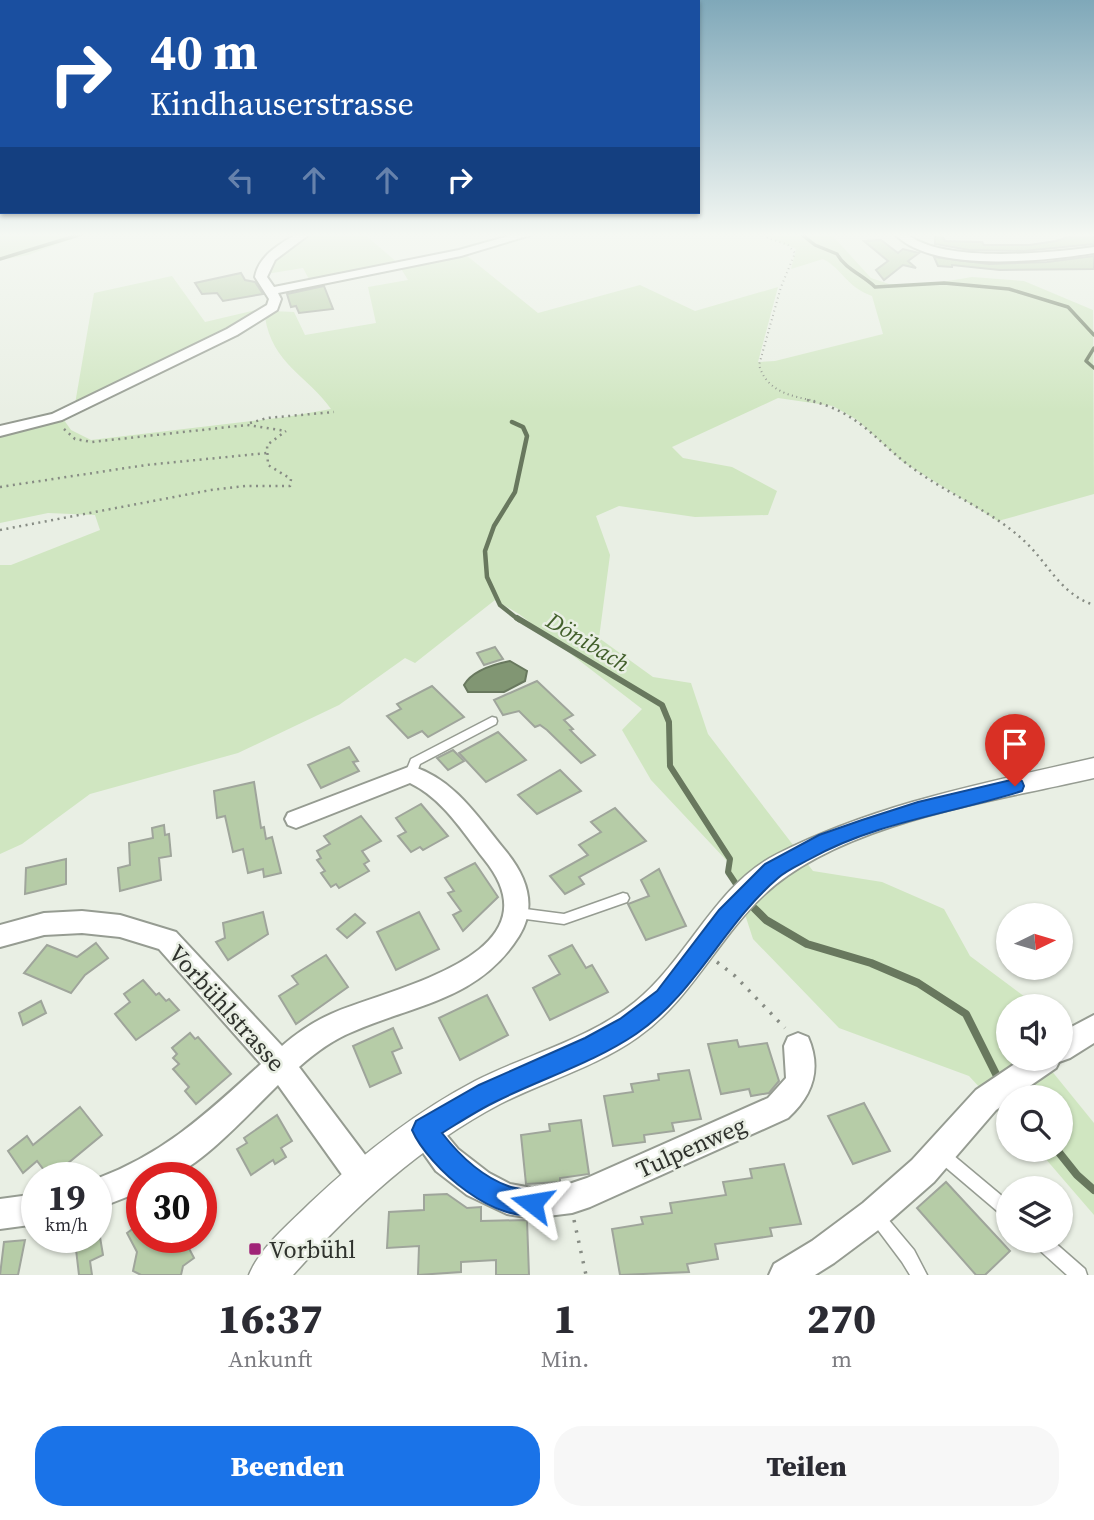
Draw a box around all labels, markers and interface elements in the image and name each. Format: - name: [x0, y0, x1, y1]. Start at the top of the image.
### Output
- text: 40 m: [150, 18, 258, 85]
- icon: right: [35, 28, 126, 119]
- text: Kindhauserstrasse: [150, 82, 414, 126]
- icon: left: [222, 161, 260, 199]
- icon: ahead: [295, 161, 333, 199]
- icon: ahead: [368, 161, 406, 199]
- icon: right: [441, 161, 479, 199]
- water label: Dönibach: [539, 604, 636, 680]
- pin: [985, 714, 1045, 786]
- icon: arrive: [996, 725, 1034, 763]
- north arrow: [996, 903, 1073, 980]
- map controls: [996, 903, 1073, 1253]
- street label: Vorbühlstrasse: [161, 937, 293, 1079]
- button: sound: [996, 994, 1073, 1071]
- button: search: [996, 1085, 1073, 1162]
- street label: Tulpenweg: [631, 1108, 751, 1186]
- speed limit sign: 30: [126, 1162, 217, 1253]
- position arrow: [495, 1166, 569, 1240]
- text: 19: [48, 1174, 85, 1222]
- button: layers: [996, 1176, 1073, 1253]
- text: km/h: [45, 1212, 88, 1237]
- place label: Vorbühl: [269, 1233, 356, 1266]
- marker: Vorbühl: [247, 1241, 263, 1257]
- text: 16:37: [218, 1289, 323, 1347]
- text: 1: [553, 1289, 576, 1347]
- text: 270: [807, 1289, 876, 1347]
- text: Ankunft: [228, 1343, 312, 1375]
- text: Min.: [541, 1343, 589, 1375]
- text: m: [831, 1343, 852, 1375]
- button: Beenden: [35, 1426, 540, 1506]
- button: Teilen: [554, 1426, 1059, 1506]

